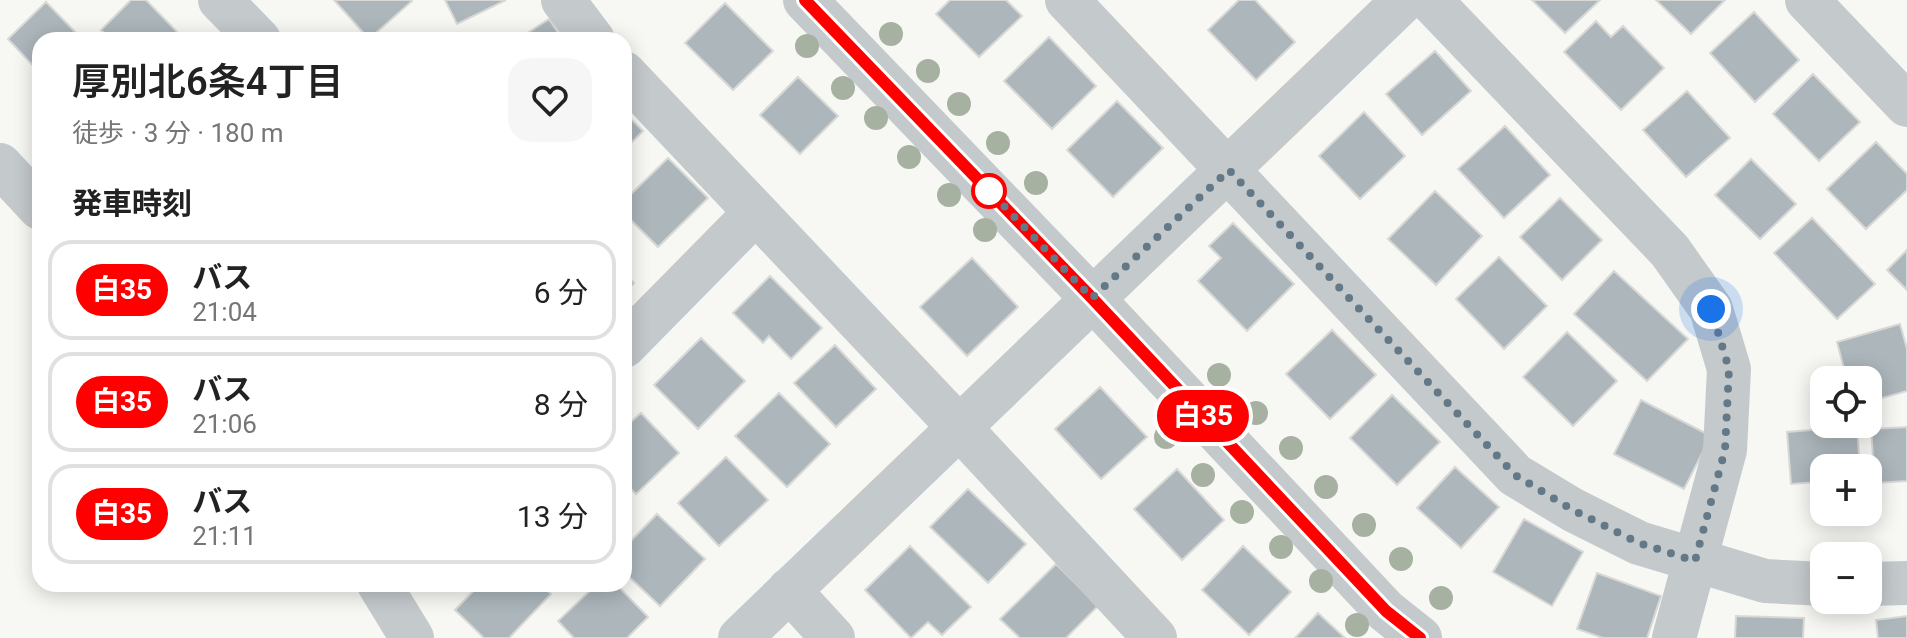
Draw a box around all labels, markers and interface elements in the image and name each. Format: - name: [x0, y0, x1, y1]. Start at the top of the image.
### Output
- button: heart: [508, 58, 592, 142]
- text: 厚別北6条4丁目: [72, 60, 343, 104]
- text: 徒歩 · 3 分 · 180 m: [72, 118, 284, 148]
- unlabelled marker: [972, 174, 1006, 208]
- text: 発車時刻: [72, 186, 192, 221]
- text: バス: [192, 260, 252, 295]
- text: 白35: [92, 273, 152, 306]
- text: 6 分: [534, 275, 588, 310]
- your location: [1691, 289, 1731, 329]
- text: 21:04: [192, 297, 257, 327]
- map controls: [1810, 366, 1882, 614]
- button: locate: [1810, 366, 1882, 438]
- text: バス: [192, 372, 252, 407]
- text: 白35: [92, 385, 152, 418]
- text: 8 分: [534, 387, 588, 422]
- line badge: 白35: [1157, 390, 1249, 442]
- text: 白35: [1173, 399, 1233, 432]
- text: 21:06: [192, 409, 257, 439]
- button: +: [1810, 454, 1882, 526]
- text: バス: [192, 484, 252, 519]
- text: 白35: [92, 497, 152, 530]
- text: 13 分: [517, 499, 588, 534]
- text: 21:11: [192, 521, 257, 551]
- button: −: [1810, 542, 1882, 614]

